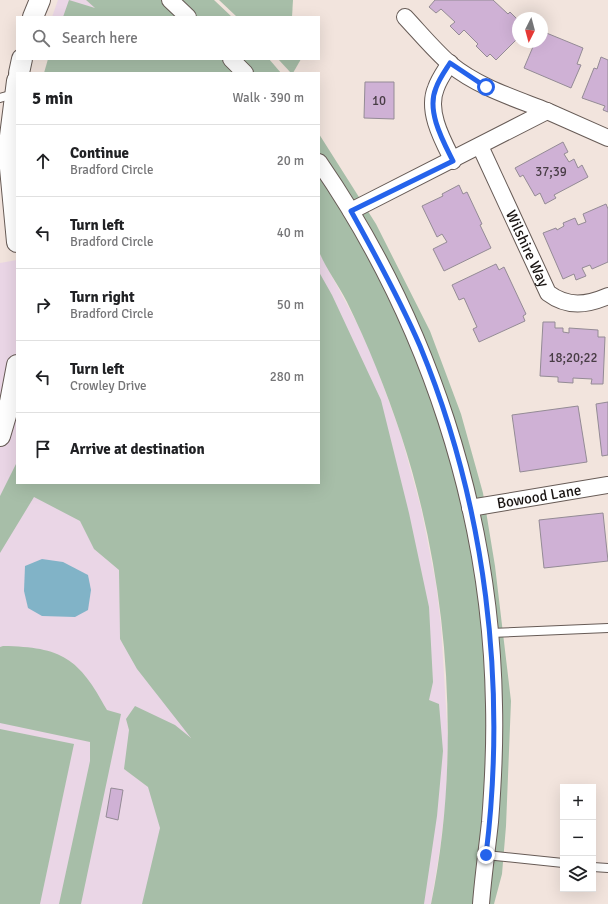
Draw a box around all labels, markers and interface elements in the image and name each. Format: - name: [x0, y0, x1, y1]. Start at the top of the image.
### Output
- north arrow: [512, 12, 548, 48]
- search box: [16, 16, 320, 60]
- icon: search: [30, 27, 52, 49]
- text: Search here: [62, 29, 138, 47]
- route start: [477, 78, 495, 96]
- text: 5 min: [32, 88, 73, 109]
- text: Walk · 390 m: [233, 90, 304, 106]
- house number: 10: [372, 93, 386, 109]
- text: Continue: [70, 144, 129, 162]
- icon: ahead: [32, 150, 54, 172]
- text: 20 m: [277, 153, 304, 169]
- text: Bradford Circle: [70, 162, 153, 178]
- house number: 37;39: [535, 164, 567, 180]
- street label: Wilshire Way: [502, 207, 553, 290]
- text: Turn left: [70, 216, 124, 234]
- icon: left: [32, 222, 54, 244]
- text: 40 m: [277, 225, 304, 241]
- text: Bradford Circle: [70, 234, 153, 250]
- text: Turn right: [70, 288, 135, 306]
- icon: right: [32, 294, 54, 316]
- text: 50 m: [277, 297, 304, 313]
- text: Bradford Circle: [70, 306, 153, 322]
- house number: 18;20;22: [548, 350, 598, 366]
- text: Turn left: [70, 360, 124, 378]
- icon: left: [32, 366, 54, 388]
- text: 280 m: [270, 369, 304, 385]
- text: Crowley Drive: [70, 378, 146, 394]
- icon: arrive: [32, 438, 54, 460]
- text: Arrive at destination: [70, 440, 205, 458]
- street label: Bowood Lane: [496, 481, 583, 512]
- map controls: [560, 784, 596, 892]
- button: +: [560, 784, 596, 820]
- button: −: [560, 820, 596, 856]
- route end: [477, 846, 495, 864]
- button: layers: [560, 856, 596, 892]

